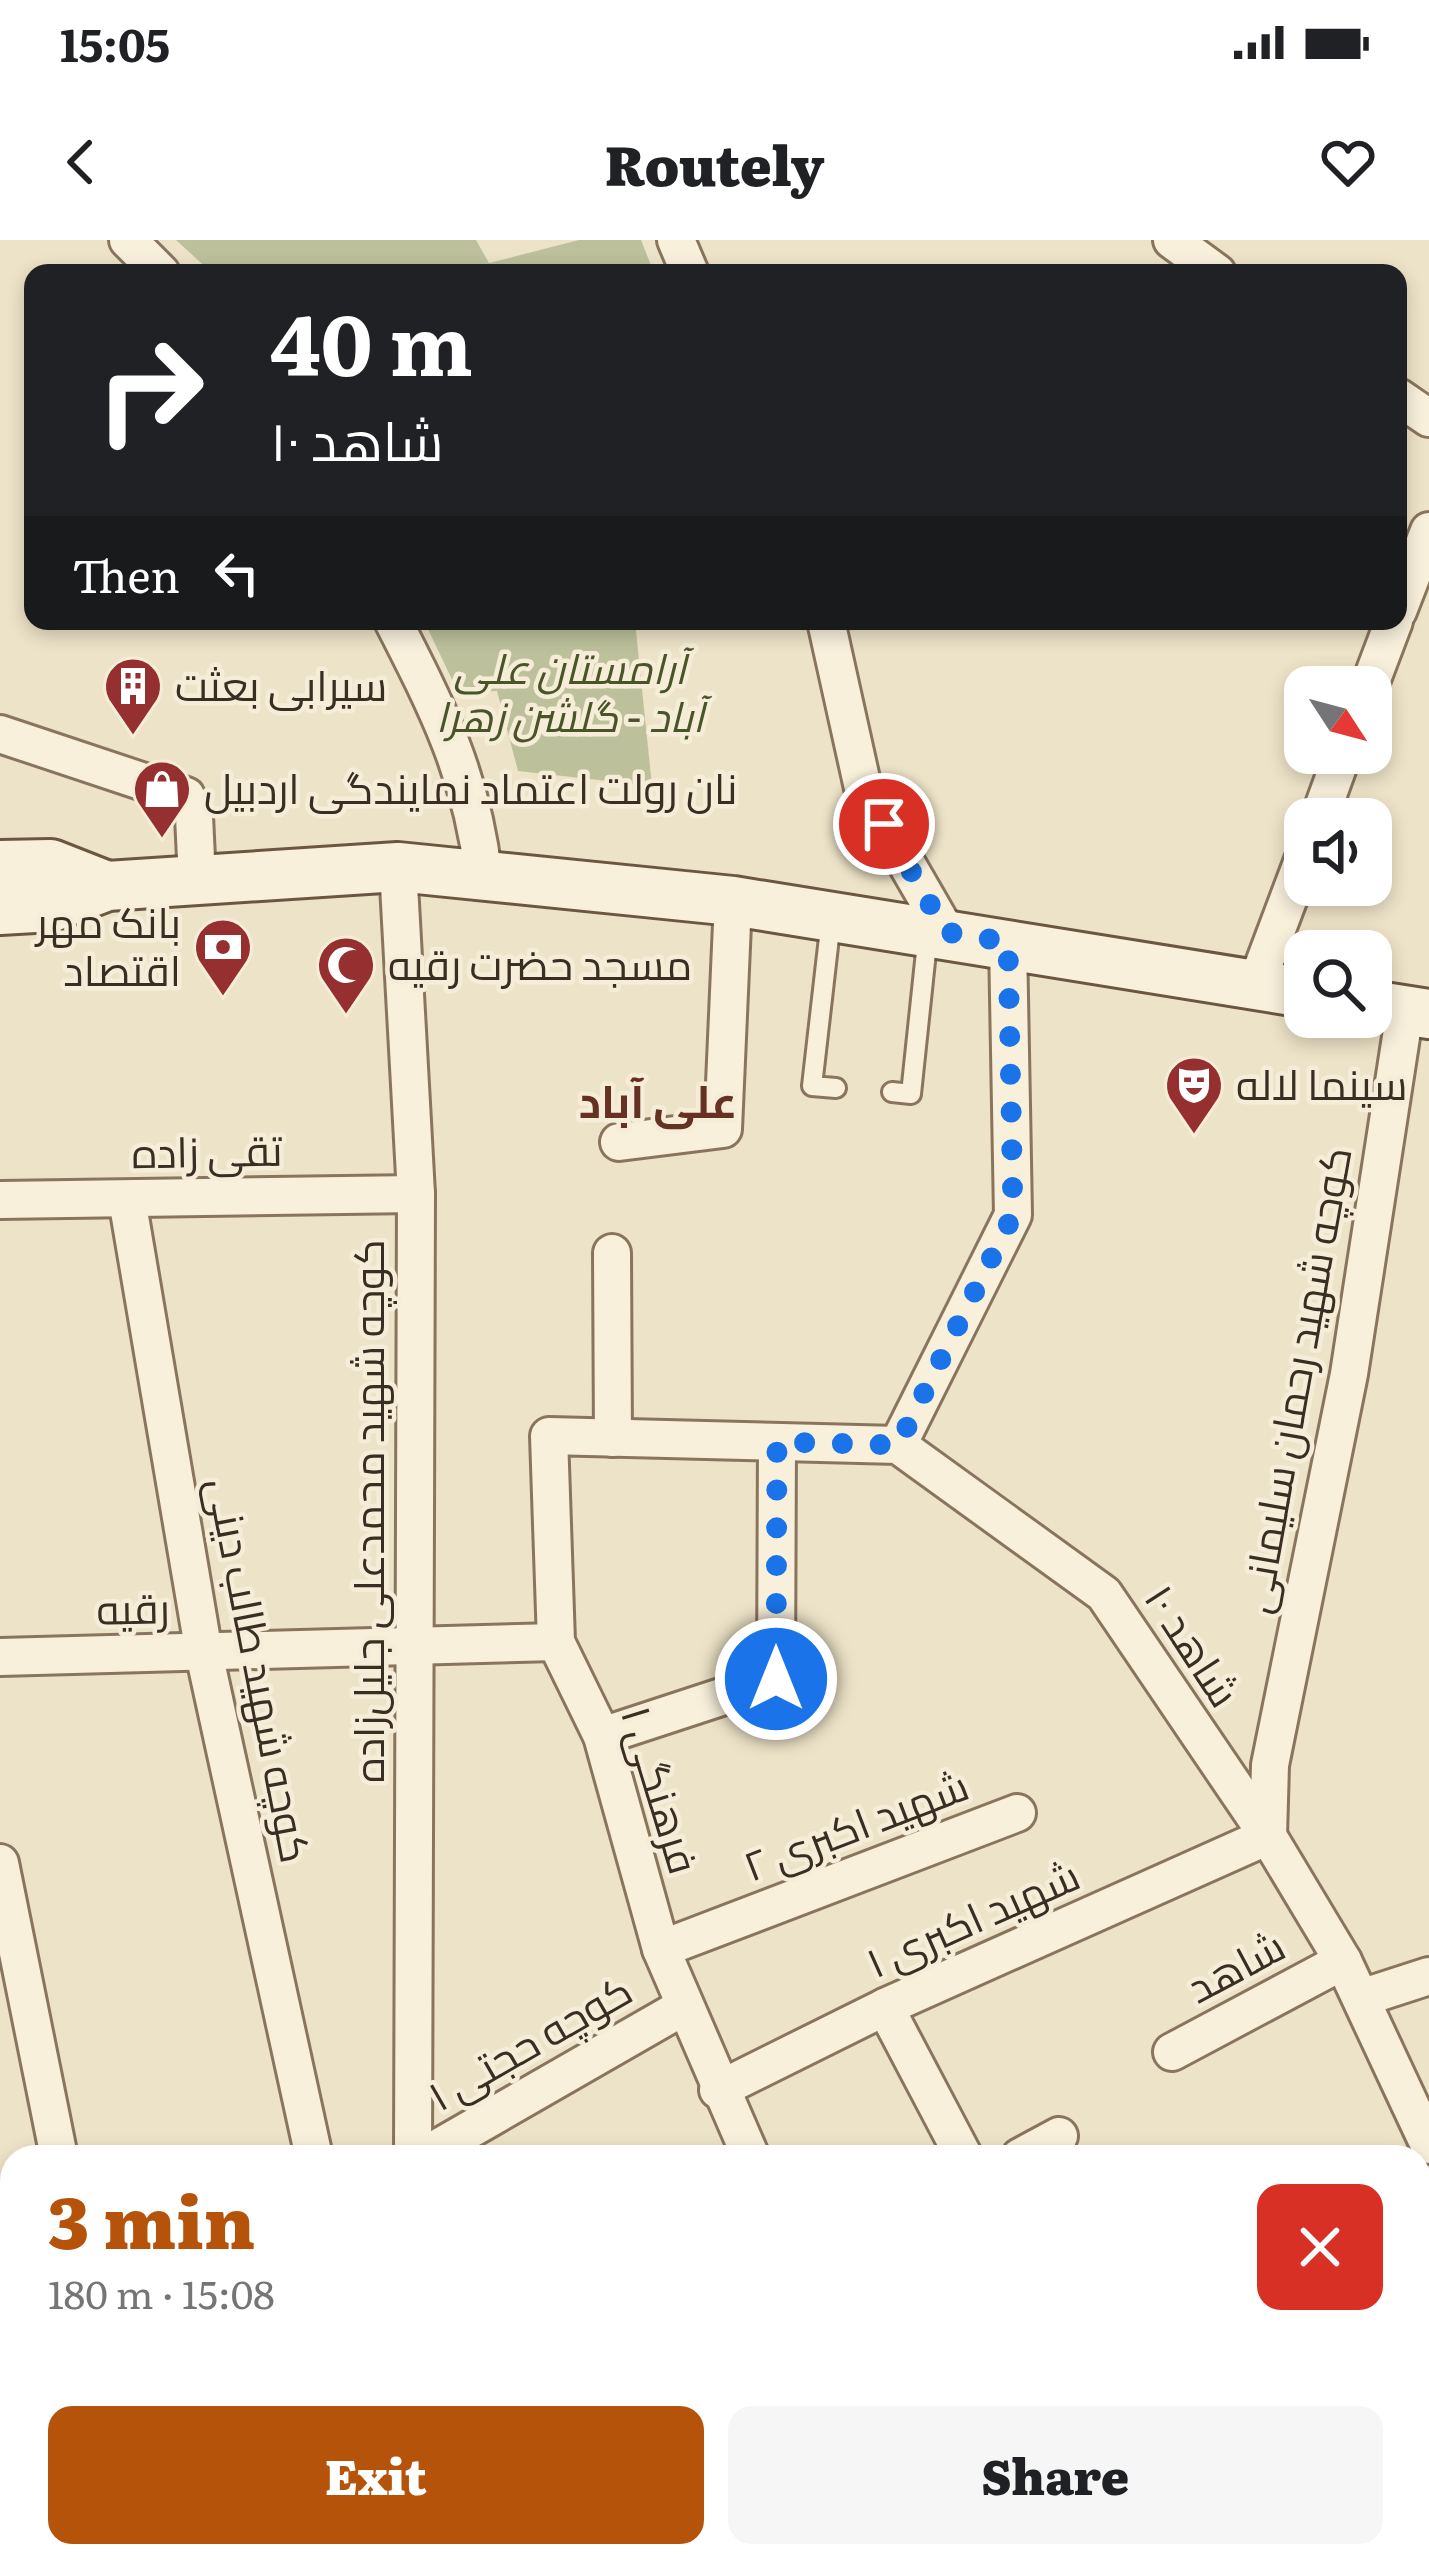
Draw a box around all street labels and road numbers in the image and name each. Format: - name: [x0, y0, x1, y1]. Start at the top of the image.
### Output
- street label: تقی زاده: [131, 1117, 283, 1181]
- street label: کوچه شهید رحمان سلیمانی: [1221, 1141, 1365, 1618]
- street label: کوچه شهید محمدعلی جلیل‌زاده: [335, 1239, 397, 1783]
- street label: کوچه شهید طالب دینی: [194, 1472, 330, 1867]
- street label: شاهد ۱۰: [1132, 1571, 1257, 1718]
- street label: رقیه: [96, 1574, 170, 1638]
- street label: فرهنگی ۱: [608, 1698, 718, 1880]
- street label: شهید اکبری ۲: [733, 1752, 976, 1894]
- street label: شهید اکبری ۱: [855, 1842, 1088, 1991]
- street label: شاهد: [1175, 1913, 1295, 2016]
- street label: کوچه حجتی ۱: [415, 1957, 642, 2124]

